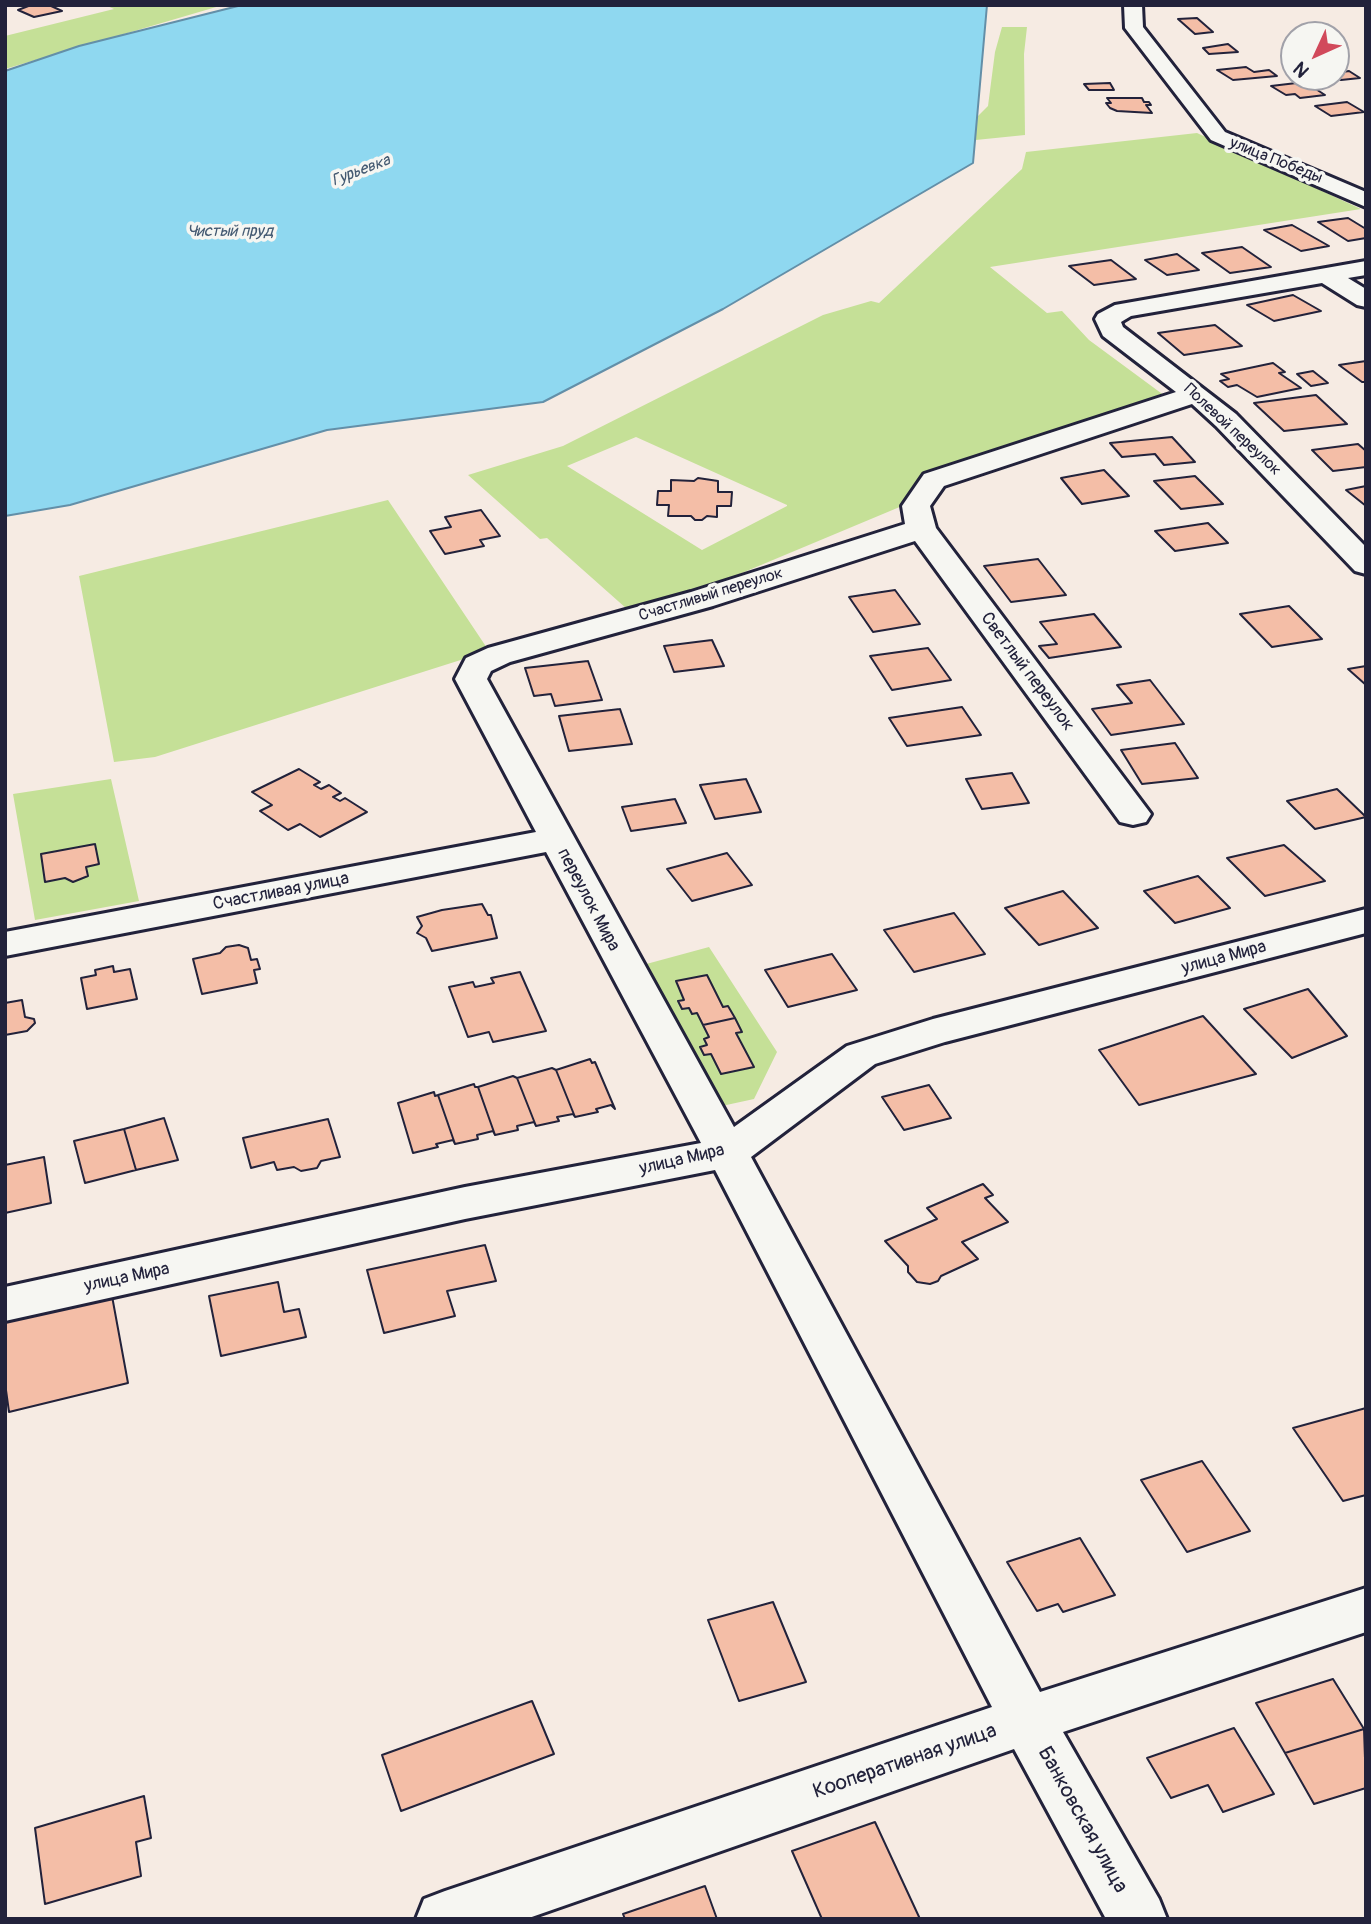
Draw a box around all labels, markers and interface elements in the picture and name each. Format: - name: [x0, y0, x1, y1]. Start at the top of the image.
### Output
- north arrow: [1280, 21, 1350, 91]
- text: N: [1289, 56, 1315, 82]
- street label: улица Победы: [1227, 134, 1325, 188]
- water label: Гурьевка: [329, 151, 393, 191]
- water label: Чистый пруд: [187, 222, 273, 242]
- street label: Полевой переулок: [1179, 380, 1285, 480]
- street label: Счастливый переулок: [637, 564, 785, 626]
- street label: Светлый переулок: [975, 608, 1079, 736]
- street label: переулок Мира: [552, 845, 624, 955]
- street label: Счастливая улица: [211, 868, 351, 916]
- street label: улица Мира: [1179, 936, 1269, 980]
- street label: улица Мира: [637, 1140, 727, 1180]
- street label: улица Мира: [82, 1258, 172, 1298]
- street label: Кооперативная улица: [810, 1719, 1000, 1805]
- street label: Банковская улица: [1031, 1742, 1133, 1898]

